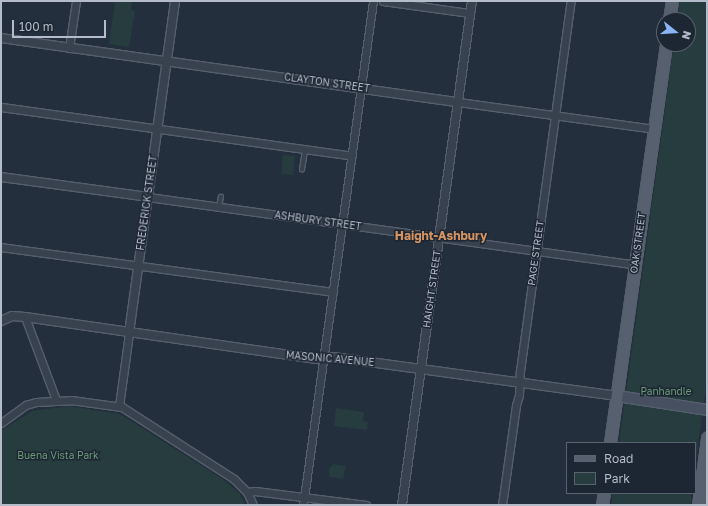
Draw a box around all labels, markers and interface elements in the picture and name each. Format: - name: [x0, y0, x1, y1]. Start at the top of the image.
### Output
- scale bar: [14, 12, 108, 38]
- north arrow: [656, 12, 696, 52]
- text: 100 m: [19, 19, 53, 34]
- text: N: [680, 29, 694, 41]
- street label: CLAYTON STREET: [283, 71, 371, 95]
- street label: FREDERICK STREET: [134, 155, 160, 251]
- street label: ASHBURY STREET: [274, 209, 362, 233]
- street label: OAK STREET: [628, 212, 648, 274]
- street label: PAGE STREET: [525, 220, 547, 286]
- district label: Haight-Ashbury: [395, 229, 487, 243]
- street label: HAIGHT STREET: [421, 249, 443, 329]
- street label: MASONIC AVENUE: [285, 349, 375, 369]
- park label: Panhandle: [640, 386, 692, 398]
- legend: [566, 442, 696, 494]
- park label: Buena Vista Park: [17, 450, 99, 462]
- text: Road: [604, 451, 633, 466]
- text: Park: [604, 471, 630, 486]

